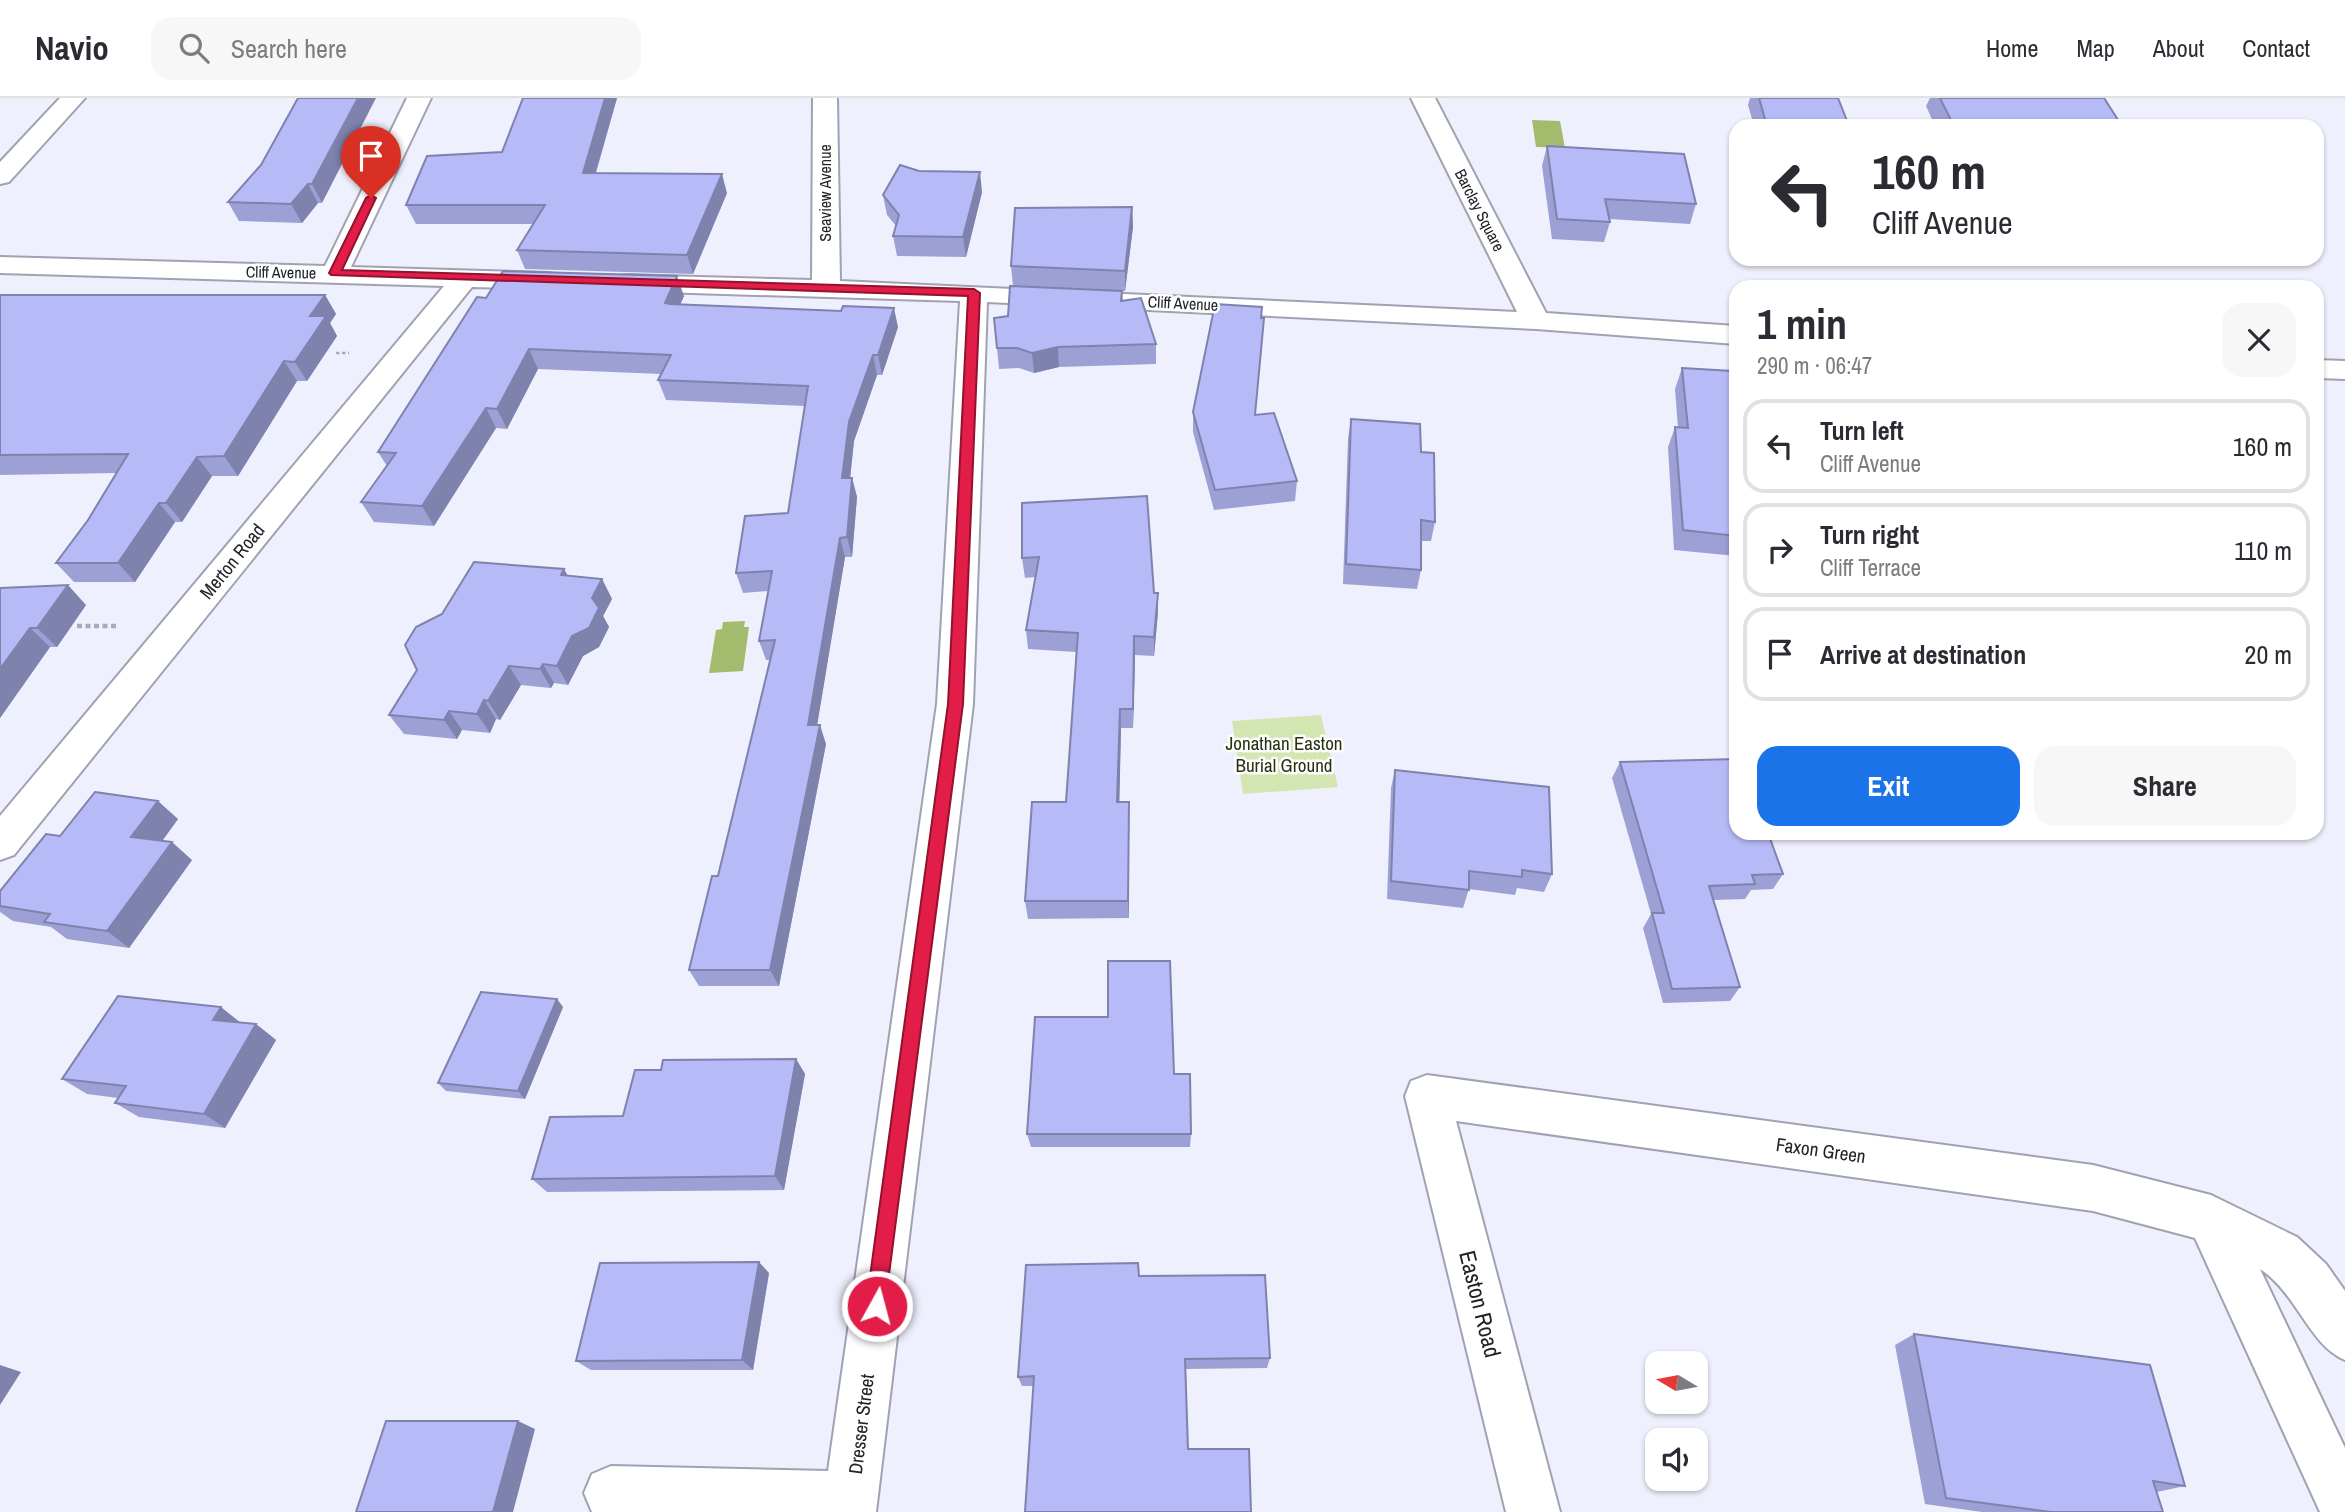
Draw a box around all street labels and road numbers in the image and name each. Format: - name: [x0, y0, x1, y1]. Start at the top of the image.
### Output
- street label: Seaview Avenue: [814, 144, 836, 242]
- street label: Barclay Square: [1450, 165, 1510, 255]
- street label: Cliff Avenue: [246, 260, 316, 284]
- street label: Cliff Avenue: [1147, 290, 1219, 316]
- street label: Merton Road: [194, 518, 270, 604]
- street label: Faxon Green: [1775, 1131, 1867, 1169]
- street label: Easton Road: [1452, 1247, 1509, 1361]
- street label: Dresser Street: [842, 1372, 880, 1475]

